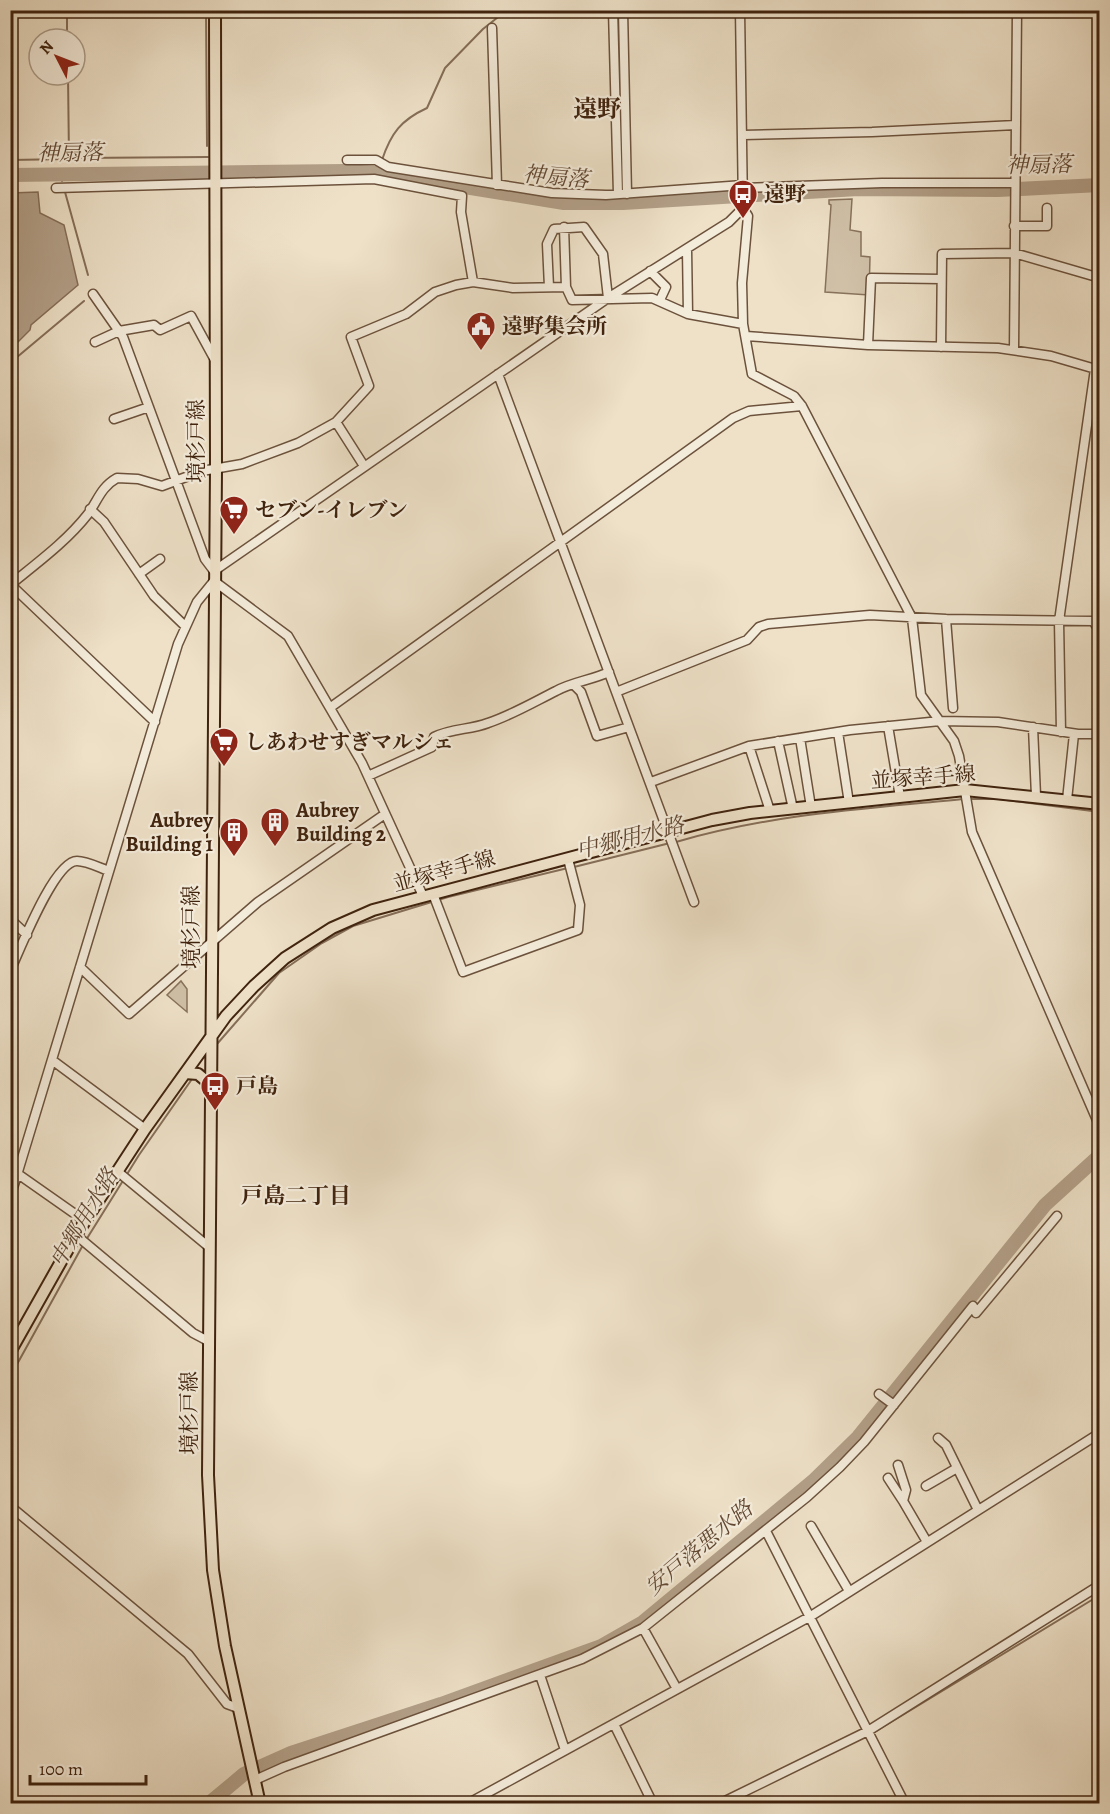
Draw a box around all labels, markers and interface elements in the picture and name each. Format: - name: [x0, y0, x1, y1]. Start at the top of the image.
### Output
- north arrow: [27, 27, 87, 87]
- text: N: [35, 36, 59, 59]
- district label: 遠野: [573, 93, 621, 125]
- water label: 神扇落: [37, 137, 106, 169]
- water label: 神扇落: [1006, 149, 1075, 181]
- water label: 神扇落: [522, 159, 593, 195]
- bus stop icon: 遠野: [727, 178, 759, 220]
- place label: 遠野: [764, 180, 806, 208]
- public building icon: 遠野集会所: [465, 310, 497, 352]
- place label: 遠野集会所: [502, 312, 607, 340]
- street label: 境杉戸線: [182, 399, 210, 483]
- supermarket icon: セブン-イレブン: [218, 494, 250, 536]
- place label: セブン-イレブン: [255, 496, 408, 524]
- supermarket icon: しあわせすぎマルシェ: [208, 726, 240, 768]
- place label: しあわせすぎマルシェ: [245, 728, 454, 756]
- street label: 並塚幸手線: [870, 759, 976, 795]
- place label: Aubrey Building 2: [295, 796, 386, 848]
- place label: Aubrey Building 1: [126, 806, 214, 858]
- building icon: Aubrey Building 2: [259, 806, 291, 848]
- water label: 中郷用水路: [573, 810, 689, 866]
- building icon: Aubrey Building 1: [218, 816, 250, 858]
- street label: 並塚幸手線: [390, 844, 498, 898]
- street label: 境杉戸線: [177, 885, 205, 969]
- bus stop icon: 戸島: [199, 1070, 231, 1112]
- place label: 戸島: [236, 1072, 278, 1100]
- water label: 中郷用水路: [43, 1161, 126, 1273]
- district label: 戸島二丁目: [241, 1181, 351, 1211]
- street label: 境杉戸線: [175, 1371, 203, 1455]
- water label: 安戸落悪水路: [639, 1493, 761, 1602]
- scale bar: [30, 1748, 146, 1786]
- text: 100 m: [39, 1757, 83, 1781]

